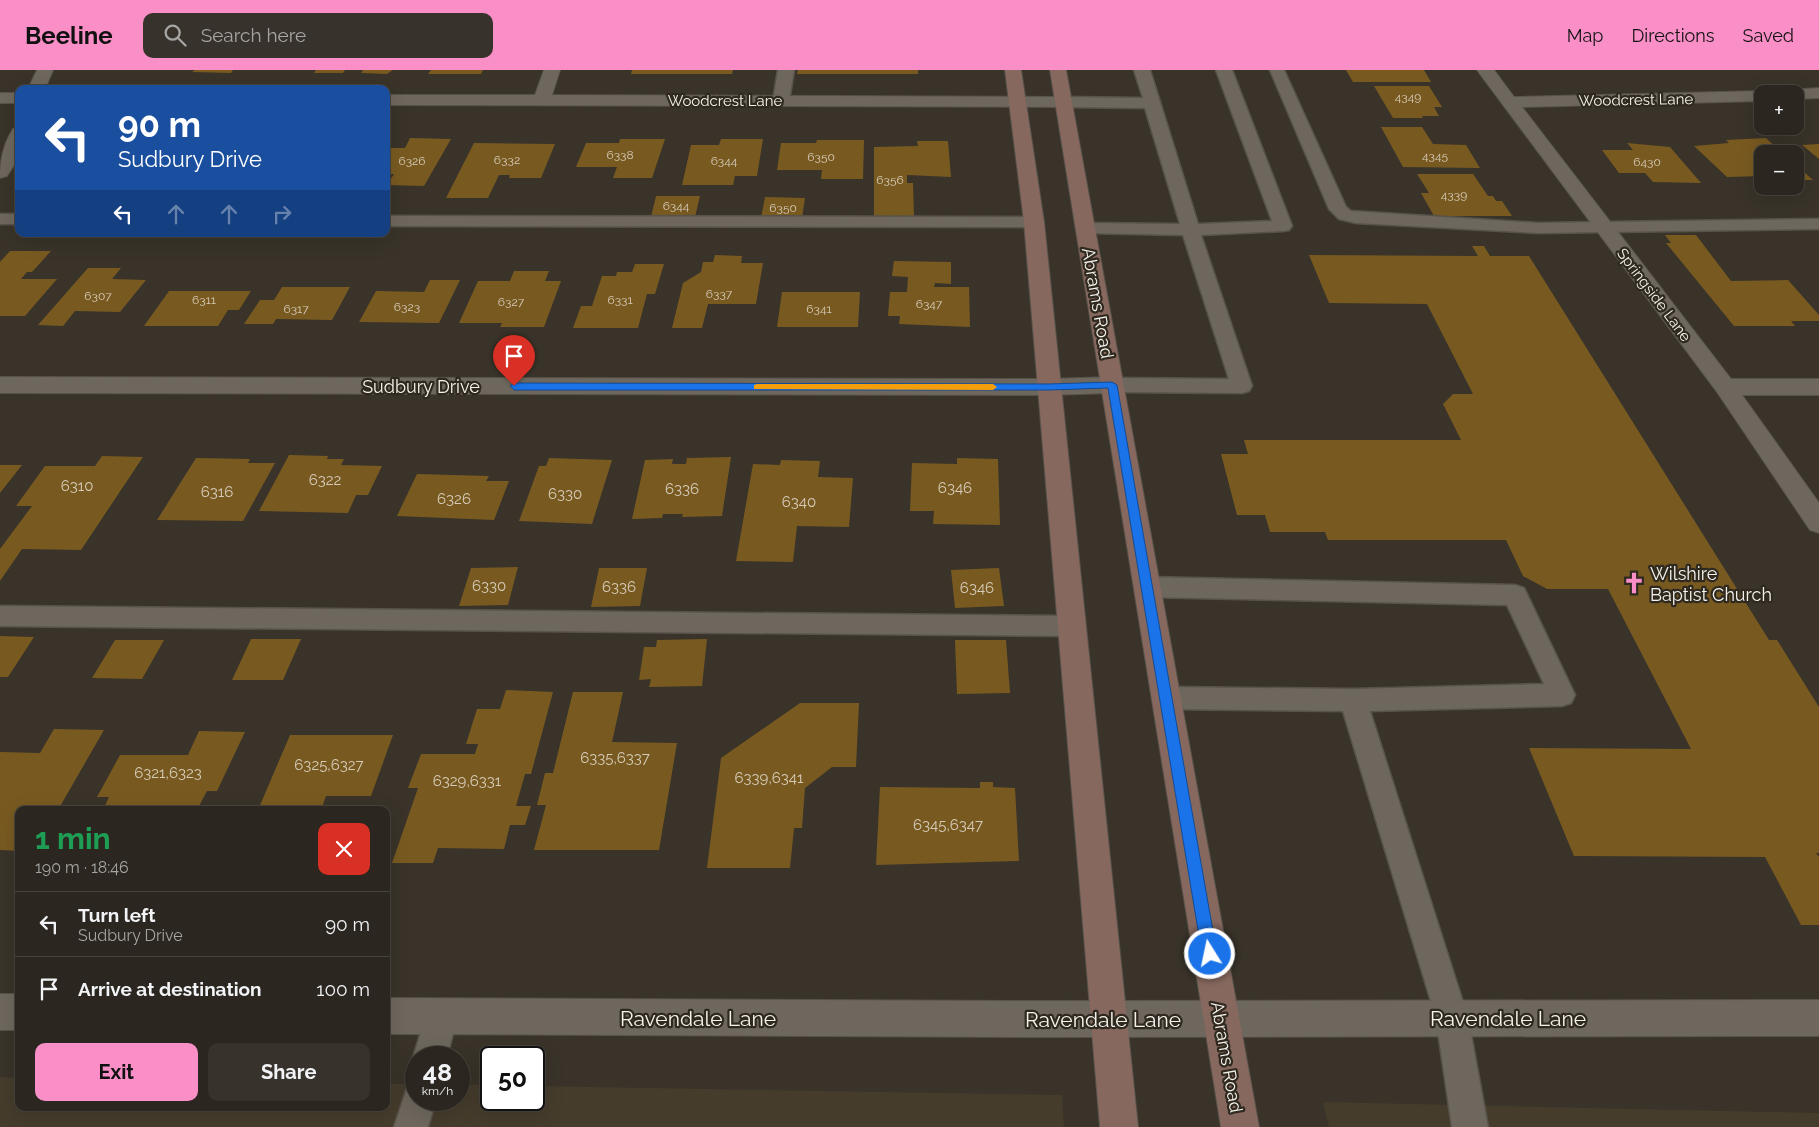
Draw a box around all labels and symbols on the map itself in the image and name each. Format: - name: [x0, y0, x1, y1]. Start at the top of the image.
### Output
- house number: 4349: [1395, 90, 1421, 104]
- street label: Woodcrest Lane: [1579, 90, 1694, 110]
- street label: Woodcrest Lane: [668, 92, 782, 110]
- house number: 6338: [606, 148, 634, 162]
- house number: 4345: [1422, 149, 1448, 163]
- house number: 6350: [807, 150, 835, 164]
- house number: 6332: [494, 153, 520, 167]
- house number: 6326: [398, 154, 426, 168]
- house number: 6344: [711, 154, 738, 168]
- house number: 6430: [1633, 155, 1661, 169]
- house number: 6356: [876, 173, 904, 187]
- house number: 4339: [1441, 188, 1467, 202]
- house number: 6344: [663, 199, 690, 213]
- house number: 6350: [769, 201, 797, 215]
- street label: Springside Lane: [1613, 245, 1695, 345]
- street label: Abrams Road: [1078, 246, 1118, 360]
- house number: 6337: [706, 287, 733, 301]
- house number: 6307: [84, 289, 112, 303]
- house number: 6311: [192, 293, 216, 307]
- house number: 6331: [607, 293, 633, 307]
- house number: 6327: [498, 295, 525, 309]
- house number: 6347: [916, 297, 943, 311]
- house number: 6323: [394, 300, 420, 314]
- house number: 6317: [283, 302, 309, 316]
- house number: 6341: [806, 302, 832, 316]
- pin: [493, 335, 535, 386]
- street label: Sudbury Drive: [362, 376, 480, 397]
- house number: 6322: [309, 471, 342, 489]
- house number: 6310: [61, 477, 93, 495]
- house number: 6346: [938, 479, 972, 497]
- house number: 6336: [665, 480, 699, 498]
- house number: 6316: [201, 483, 233, 501]
- house number: 6330: [548, 485, 582, 503]
- house number: 6326: [437, 490, 471, 508]
- house number: 6340: [782, 493, 816, 511]
- place label: Wilshire Baptist Church: [1650, 563, 1772, 605]
- church icon: Wilshire Baptist Church: [1621, 570, 1647, 596]
- house number: 6330: [472, 577, 506, 595]
- house number: 6336: [602, 578, 636, 596]
- house number: 6346: [960, 579, 994, 597]
- house number: 6335,6337: [580, 749, 650, 767]
- house number: 6325,6327: [294, 756, 364, 774]
- house number: 6321,6323: [134, 764, 202, 782]
- house number: 6339,6341: [735, 769, 804, 787]
- house number: 6329,6331: [433, 772, 502, 790]
- house number: 6345,6347: [913, 816, 983, 834]
- position arrow: [1183, 927, 1235, 979]
- street label: Abrams Road: [1207, 1000, 1247, 1114]
- street label: Ravendale Lane: [620, 1006, 776, 1031]
- street label: Ravendale Lane: [1430, 1006, 1586, 1031]
- street label: Ravendale Lane: [1025, 1007, 1181, 1032]
- speed limit sign: 50: [480, 1046, 545, 1111]

